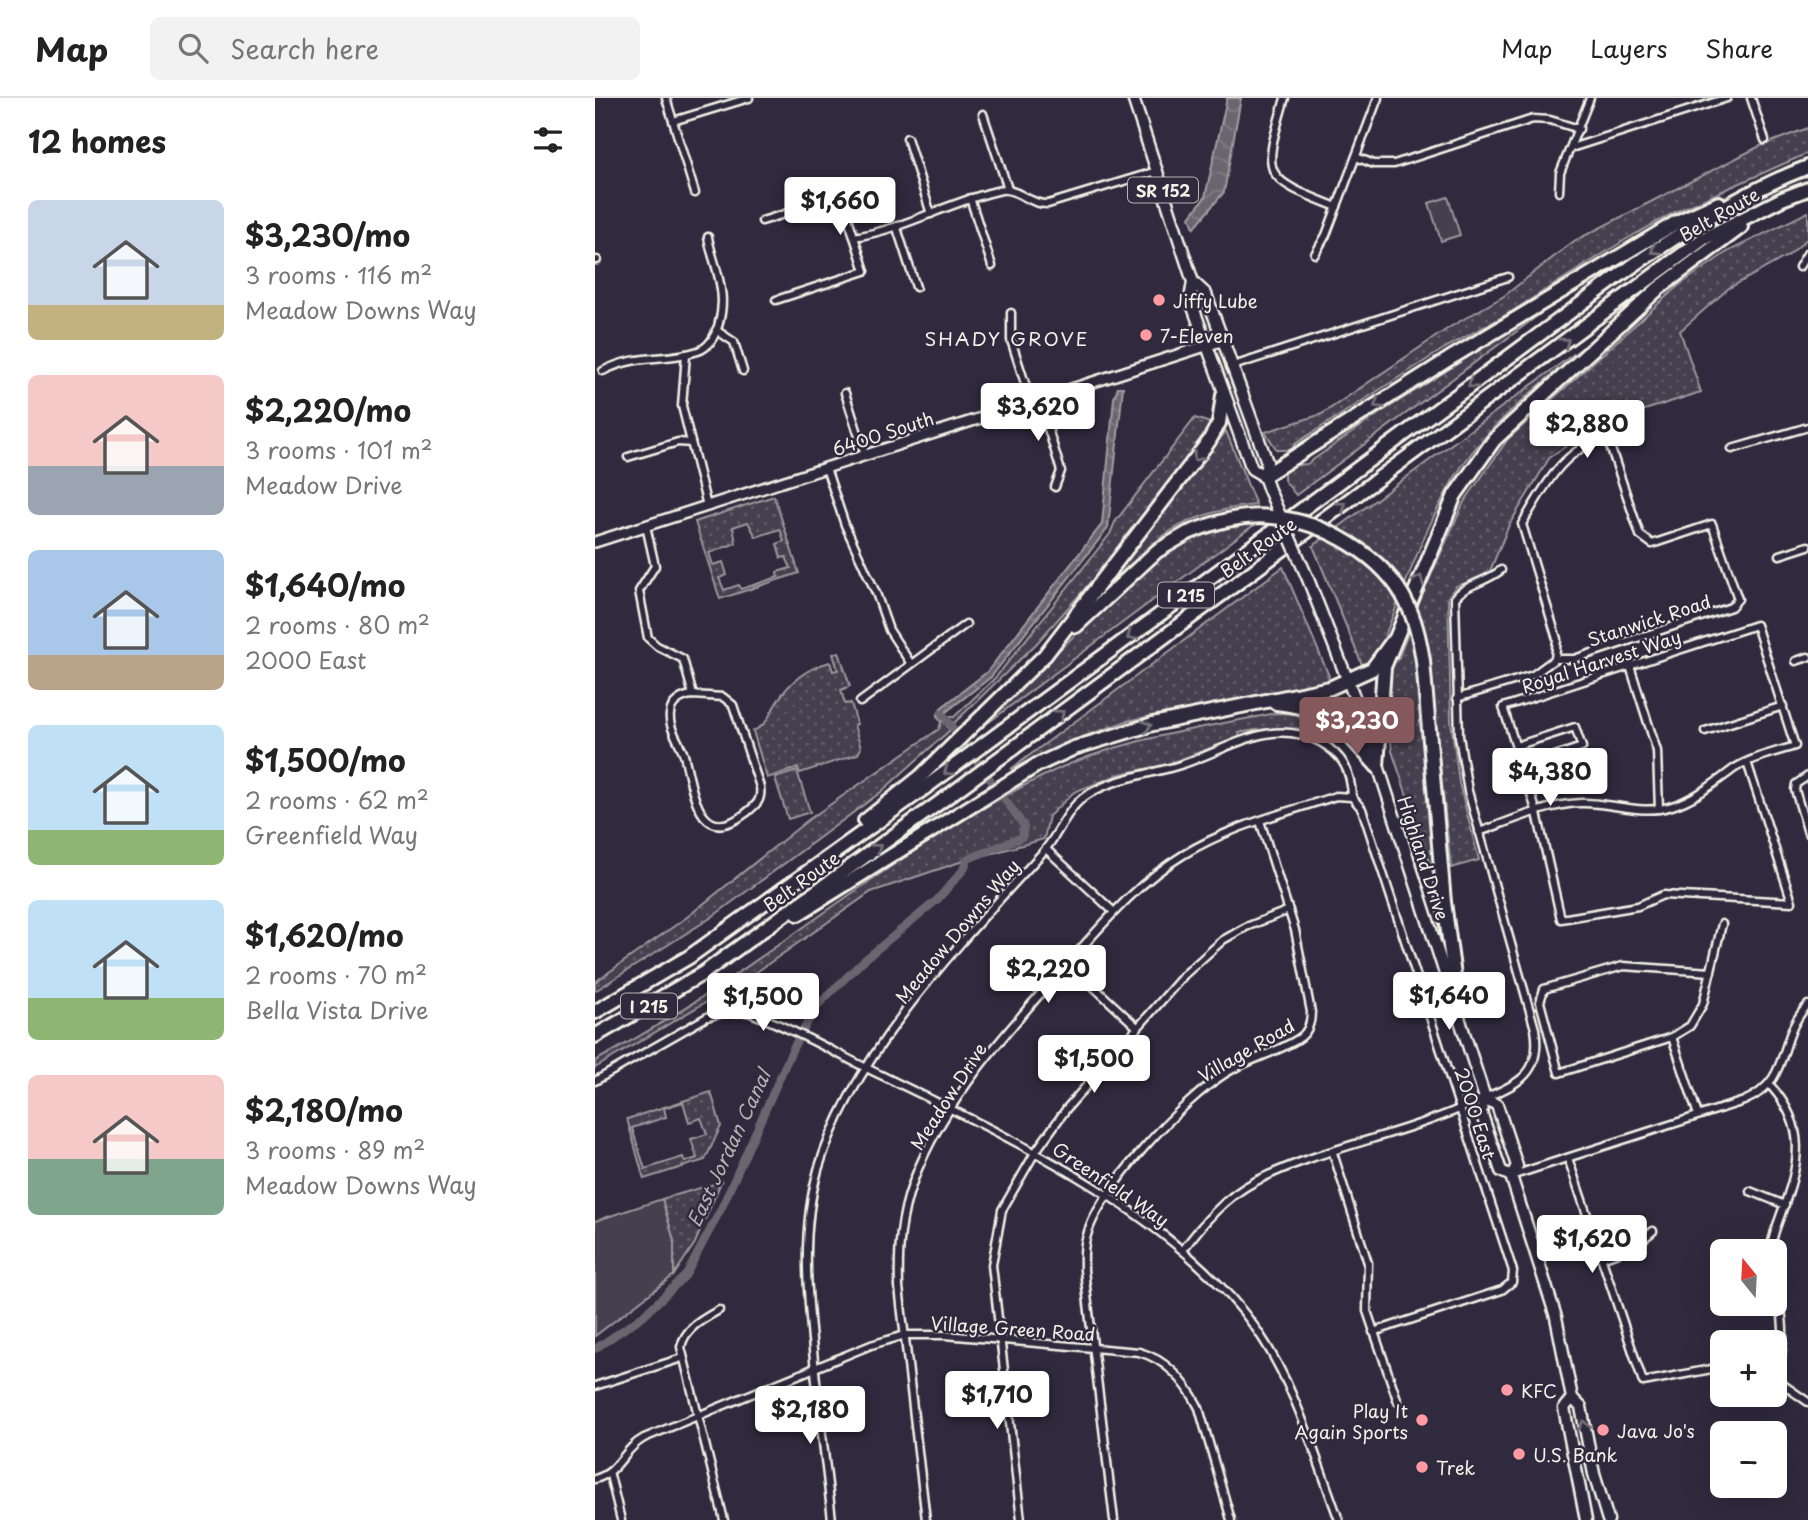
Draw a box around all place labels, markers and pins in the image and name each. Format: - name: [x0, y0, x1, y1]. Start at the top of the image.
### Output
- pin: $1,660: [783, 178, 897, 237]
- place label: Jiffy Lube: [1173, 287, 1258, 314]
- marker: Jiffy Lube: [1151, 292, 1167, 308]
- place label: 7-Eleven: [1160, 322, 1234, 349]
- marker: 7-Eleven: [1138, 327, 1154, 343]
- pin: $3,620: [981, 384, 1095, 443]
- pin: $2,880: [1530, 400, 1644, 460]
- pin: $3,230: [1300, 698, 1414, 757]
- pin: $4,380: [1493, 748, 1607, 808]
- pin: $2,220: [991, 946, 1105, 1005]
- pin: $1,640: [1392, 972, 1506, 1032]
- pin: $1,500: [706, 974, 820, 1033]
- pin: $1,500: [1037, 1035, 1151, 1095]
- pin: $1,620: [1535, 1216, 1649, 1275]
- pin: $1,710: [940, 1372, 1054, 1431]
- place label: KFC: [1521, 1377, 1557, 1404]
- marker: KFC: [1499, 1382, 1515, 1398]
- pin: $2,180: [753, 1386, 867, 1446]
- place label: Play It Again Sports: [1294, 1397, 1408, 1445]
- marker: Play It Again Sports: [1414, 1412, 1430, 1428]
- place label: Java Jo's: [1617, 1417, 1695, 1444]
- marker: Java Jo's: [1595, 1422, 1611, 1438]
- place label: U.S. Bank: [1533, 1441, 1618, 1468]
- marker: U.S. Bank: [1511, 1446, 1527, 1462]
- place label: Trek: [1436, 1454, 1475, 1481]
- marker: Trek: [1414, 1459, 1430, 1475]

